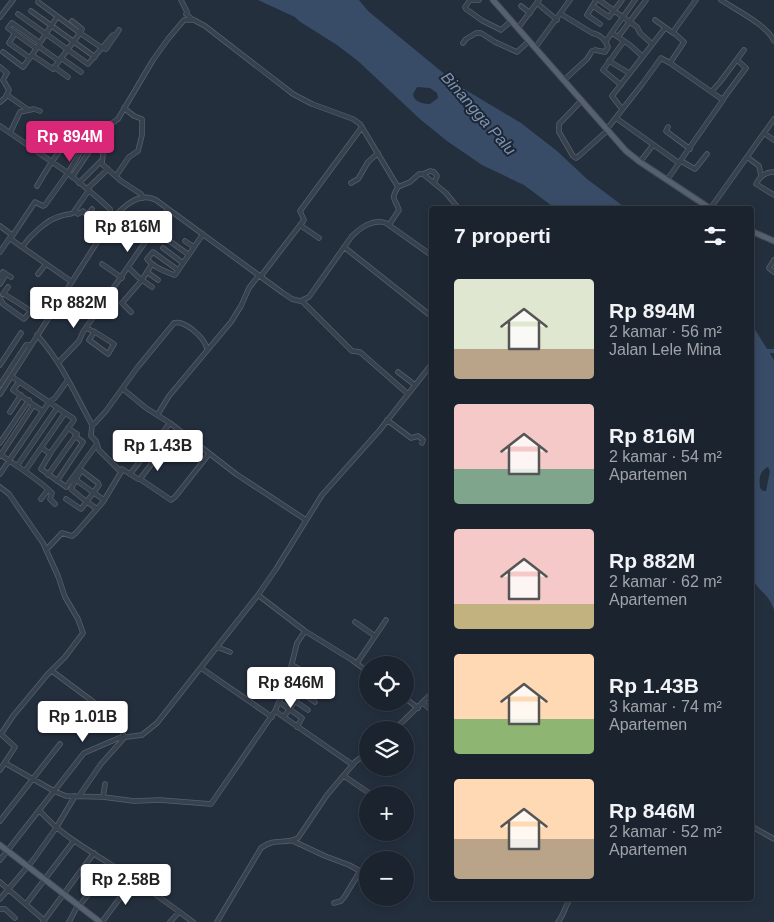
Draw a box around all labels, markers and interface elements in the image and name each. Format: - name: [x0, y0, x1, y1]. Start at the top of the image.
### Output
- water label: Binangga Palu: [438, 68, 519, 158]
- pin: Rp 894M: [24, 120, 116, 163]
- text: Rp 894M: [37, 128, 103, 145]
- pin: Rp 816M: [82, 210, 174, 253]
- text: Rp 816M: [95, 218, 161, 235]
- icon: filters: [701, 222, 729, 250]
- text: 7 properti: [454, 224, 551, 247]
- pin: Rp 882M: [28, 286, 120, 329]
- text: Rp 882M: [41, 294, 107, 311]
- icon: home: [494, 299, 554, 359]
- text: Rp 894M: [609, 299, 695, 322]
- text: 2 kamar · 56 m²: [609, 323, 722, 340]
- text: Jalan Lele Mina: [609, 341, 721, 358]
- icon: home: [494, 424, 554, 484]
- text: Rp 816M: [609, 424, 695, 447]
- pin: Rp 1.43B: [106, 430, 210, 472]
- text: Rp 1.43B: [124, 437, 192, 454]
- text: 2 kamar · 54 m²: [609, 448, 722, 465]
- text: Apartemen: [609, 466, 687, 483]
- icon: home: [494, 549, 554, 609]
- text: Rp 882M: [609, 549, 695, 572]
- text: 2 kamar · 62 m²: [609, 573, 722, 590]
- text: Apartemen: [609, 591, 687, 608]
- map controls: [359, 656, 414, 906]
- button: locate: [359, 656, 414, 711]
- pin: Rp 846M: [245, 666, 337, 709]
- text: Rp 846M: [258, 674, 324, 691]
- icon: home: [494, 674, 554, 734]
- text: Rp 1.43B: [609, 674, 699, 697]
- text: 3 kamar · 74 m²: [609, 698, 722, 715]
- pin: Rp 1.01B: [31, 700, 135, 743]
- text: Rp 1.01B: [49, 708, 117, 725]
- text: Apartemen: [609, 716, 687, 733]
- button: layers: [359, 721, 414, 776]
- button: +: [359, 786, 414, 841]
- icon: home: [494, 799, 554, 859]
- text: Rp 846M: [609, 799, 695, 822]
- text: 2 kamar · 52 m²: [609, 823, 722, 840]
- text: Apartemen: [609, 841, 687, 858]
- button: −: [359, 851, 414, 906]
- pin: Rp 2.58B: [74, 864, 178, 906]
- text: Rp 2.58B: [92, 871, 160, 888]

